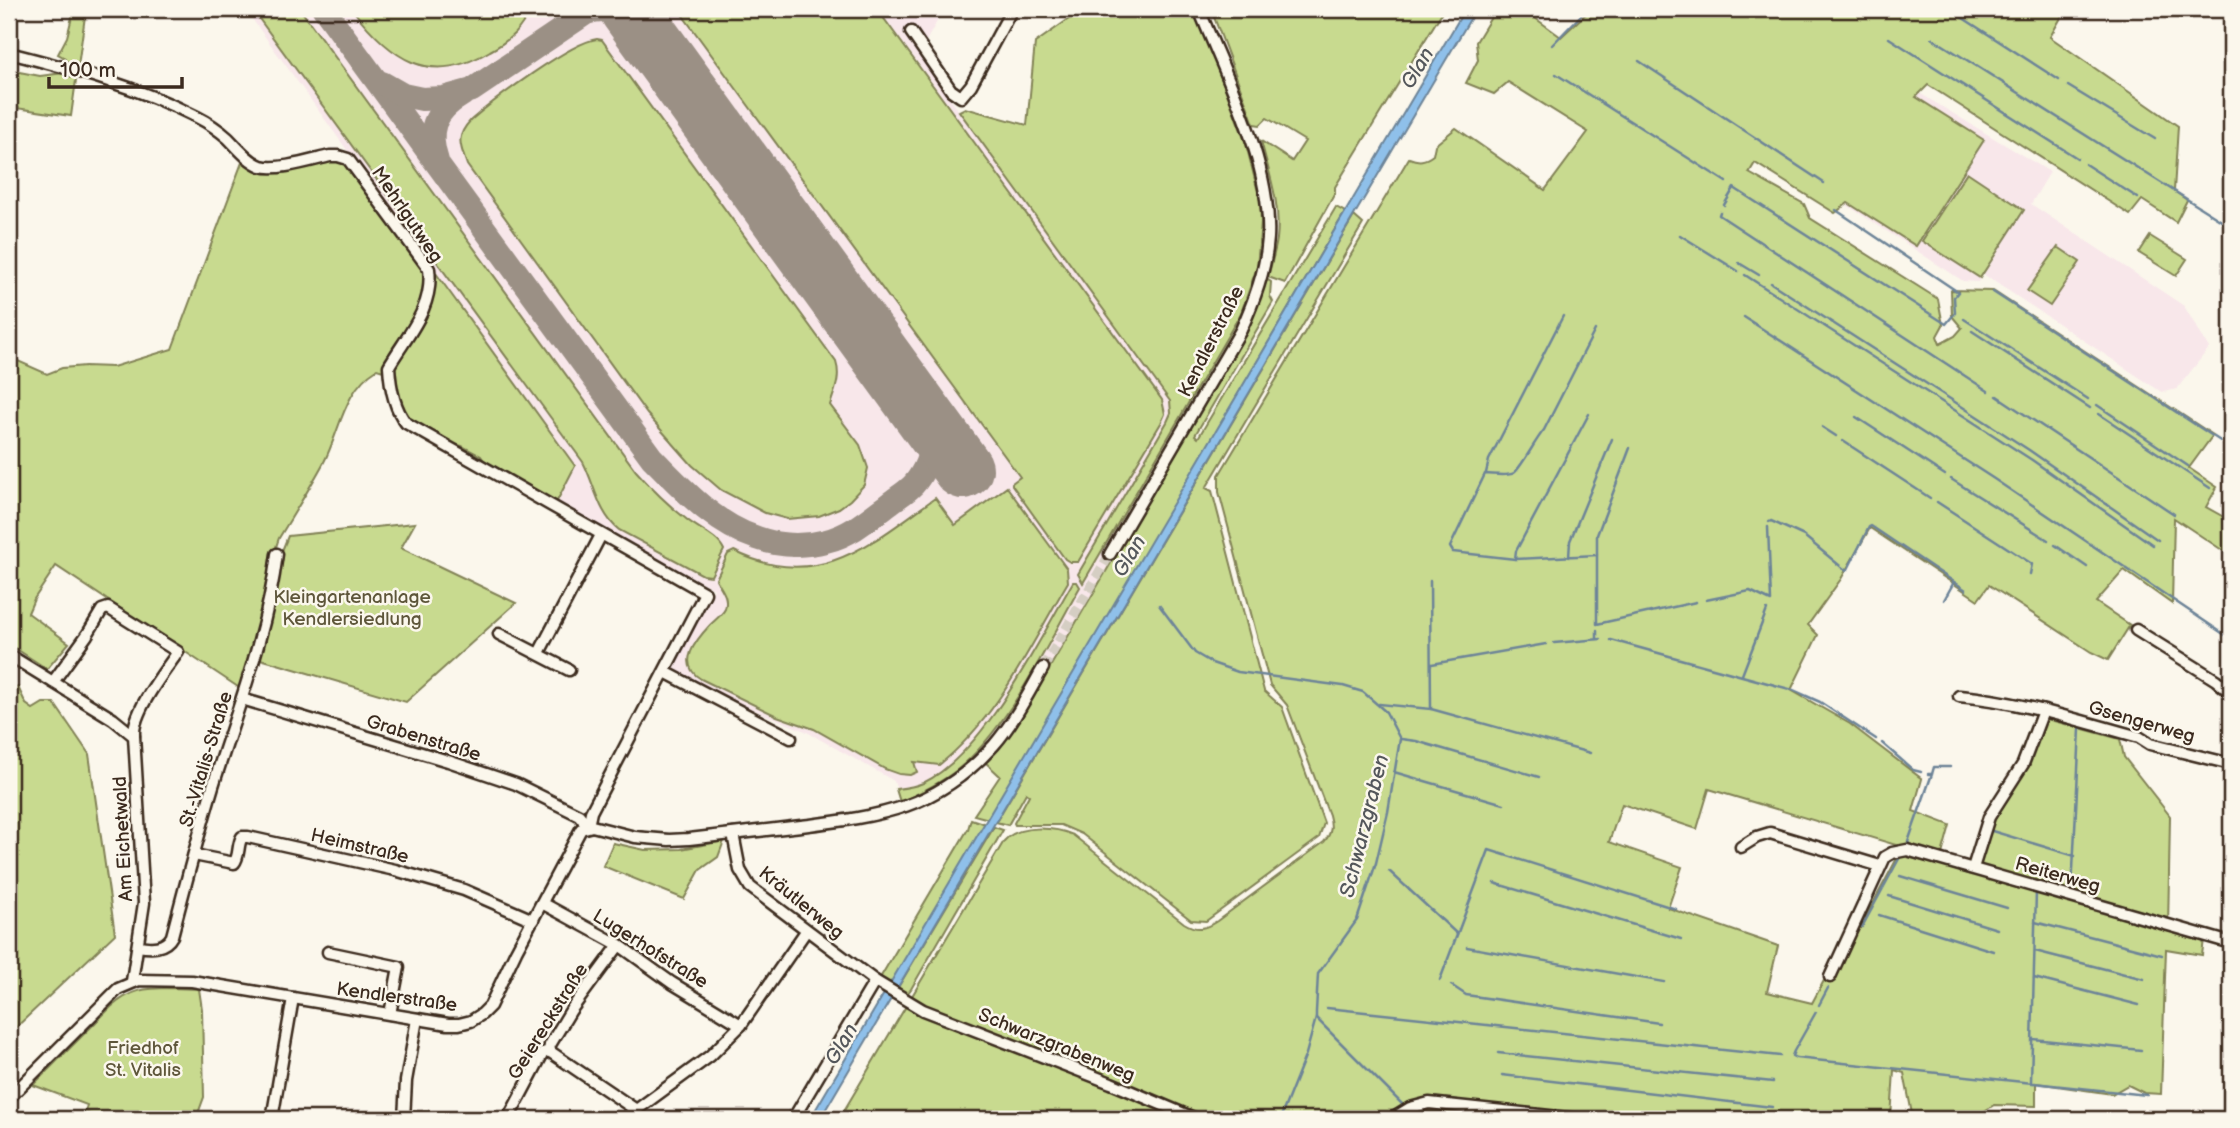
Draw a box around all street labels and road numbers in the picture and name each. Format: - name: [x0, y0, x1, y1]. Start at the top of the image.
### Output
- street label: Mehrlgutweg: [366, 162, 447, 267]
- street label: Kendlerstraße: [1174, 282, 1249, 401]
- street label: St.-Vitalis-Straße: [175, 689, 238, 830]
- street label: Gsengerweg: [2086, 696, 2197, 749]
- street label: Grabenstraße: [364, 710, 484, 767]
- street label: Am Eichetwald: [109, 776, 138, 902]
- street label: Heimstraße: [309, 824, 411, 869]
- street label: Reiterweg: [2012, 852, 2103, 899]
- street label: Kräutlerweg: [754, 862, 848, 945]
- street label: Lugerhofstraße: [588, 905, 712, 994]
- street label: Geiereckstraße: [503, 959, 593, 1084]
- street label: Kendlerstraße: [335, 978, 459, 1017]
- street label: Schwarzgrabenweg: [975, 1003, 1138, 1087]

